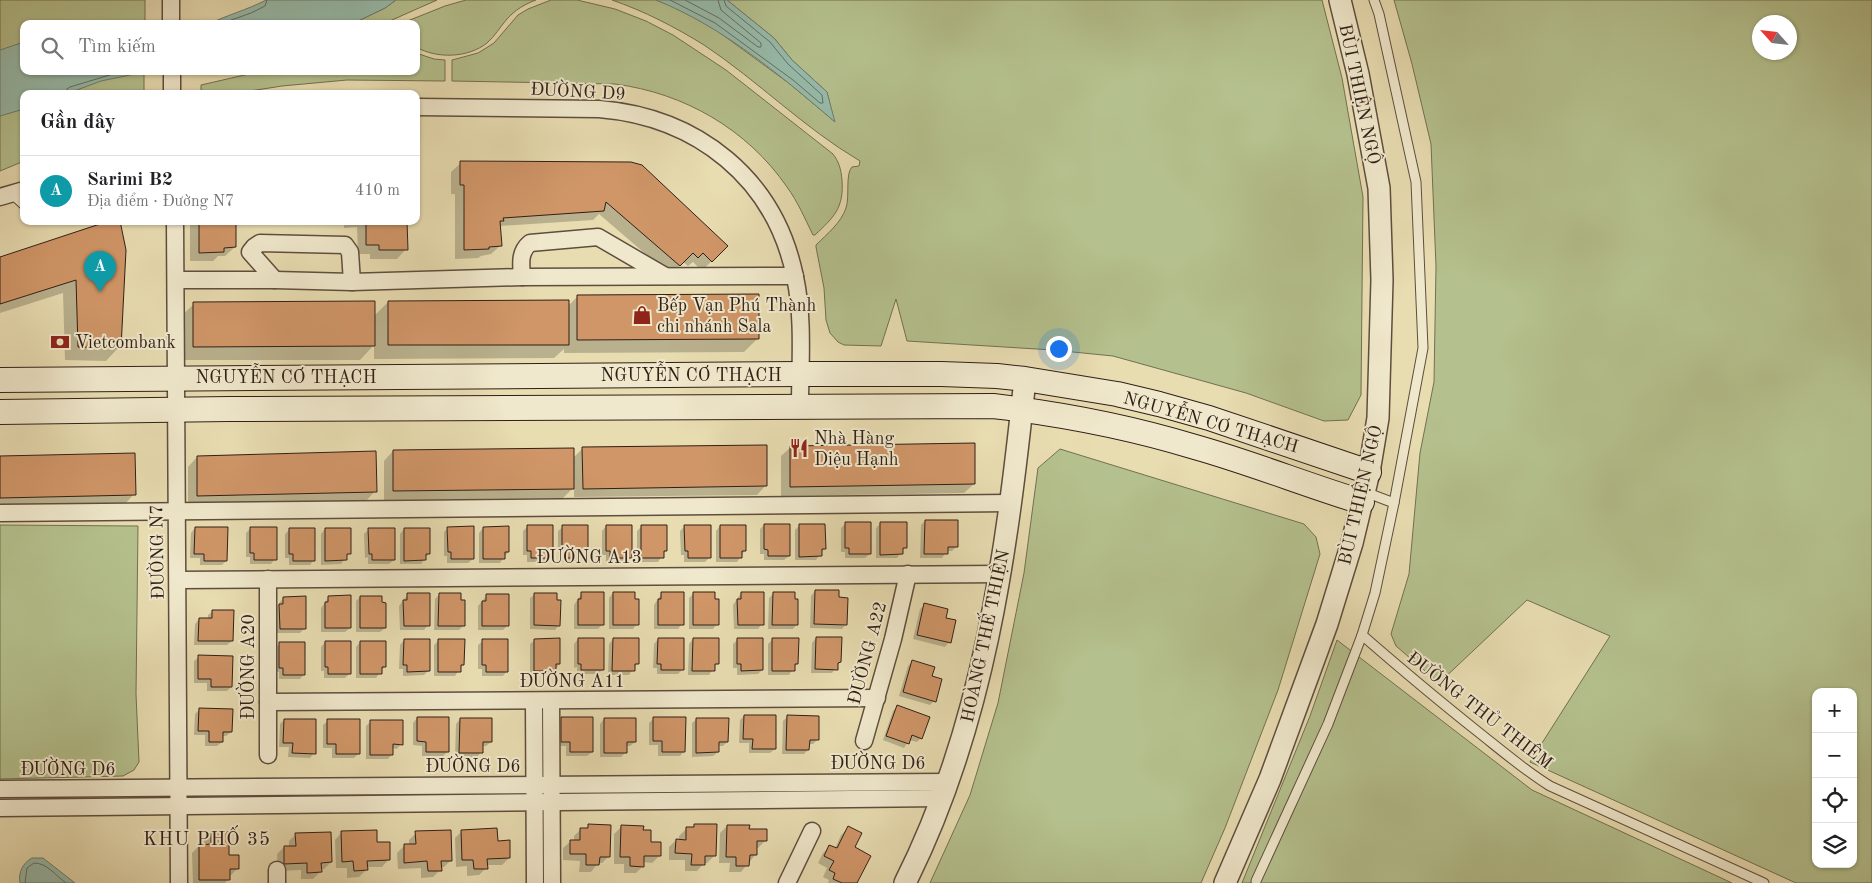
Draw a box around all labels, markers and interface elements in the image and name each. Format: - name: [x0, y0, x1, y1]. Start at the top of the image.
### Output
- north arrow: [1752, 15, 1797, 60]
- search box: [20, 20, 420, 75]
- street label: BÙI THIỆN NGỘ: [1335, 21, 1388, 166]
- icon: search: [38, 34, 66, 62]
- text: Tìm kiếm: [78, 38, 156, 57]
- street label: ĐƯỜNG D9: [530, 76, 626, 103]
- text: Gần đây: [40, 112, 116, 133]
- text: Sarimi B2: [87, 171, 173, 190]
- text: A: [50, 183, 62, 199]
- text: 410 m: [355, 183, 400, 199]
- text: Địa điểm · Đường N7: [87, 194, 234, 210]
- pin: A: [84, 251, 116, 292]
- place label: Bếp Vạn Phú Thành chi nhánh Sala: [657, 296, 817, 336]
- shop icon: Bếp Vạn Phú Thành chi nhánh Sala: [631, 304, 653, 326]
- bank icon: Vietcombank: [49, 331, 71, 353]
- place label: Vietcombank: [75, 334, 176, 352]
- your location: [1046, 336, 1072, 362]
- street label: NGUYỄN CƠ THẠCH: [600, 360, 782, 385]
- street label: NGUYỄN CƠ THẠCH: [195, 362, 377, 387]
- street label: NGUYỄN CƠ THẠCH: [1121, 383, 1302, 457]
- street label: BÙI THIỆN NGỘ: [1331, 422, 1386, 567]
- place label: Nhà Hàng Diệu Hạnh: [814, 430, 899, 469]
- restaurant icon: Nhà Hàng Diệu Hạnh: [788, 437, 810, 459]
- street label: ĐƯỜNG N7: [143, 504, 168, 600]
- street label: ĐƯỜNG A13: [536, 544, 642, 567]
- street label: HOÀNG THẾ THIỆN: [953, 547, 1013, 724]
- street label: ĐƯỜNG A22: [841, 599, 890, 707]
- street label: ĐƯỜNG A20: [235, 614, 258, 720]
- street label: ĐƯỜNG THỦ THIÊM: [1403, 645, 1558, 773]
- street label: ĐƯỜNG A11: [519, 668, 625, 691]
- map controls: [1812, 688, 1857, 868]
- button: +: [1812, 688, 1857, 733]
- button: −: [1812, 733, 1857, 778]
- street label: ĐƯỜNG D6: [830, 750, 926, 773]
- street label: ĐƯỜNG D6: [425, 753, 521, 776]
- street label: ĐƯỜNG D6: [20, 756, 116, 779]
- button: locate: [1812, 778, 1857, 823]
- button: layers: [1812, 823, 1857, 868]
- district label: KHU PHỐ 35: [143, 825, 271, 850]

